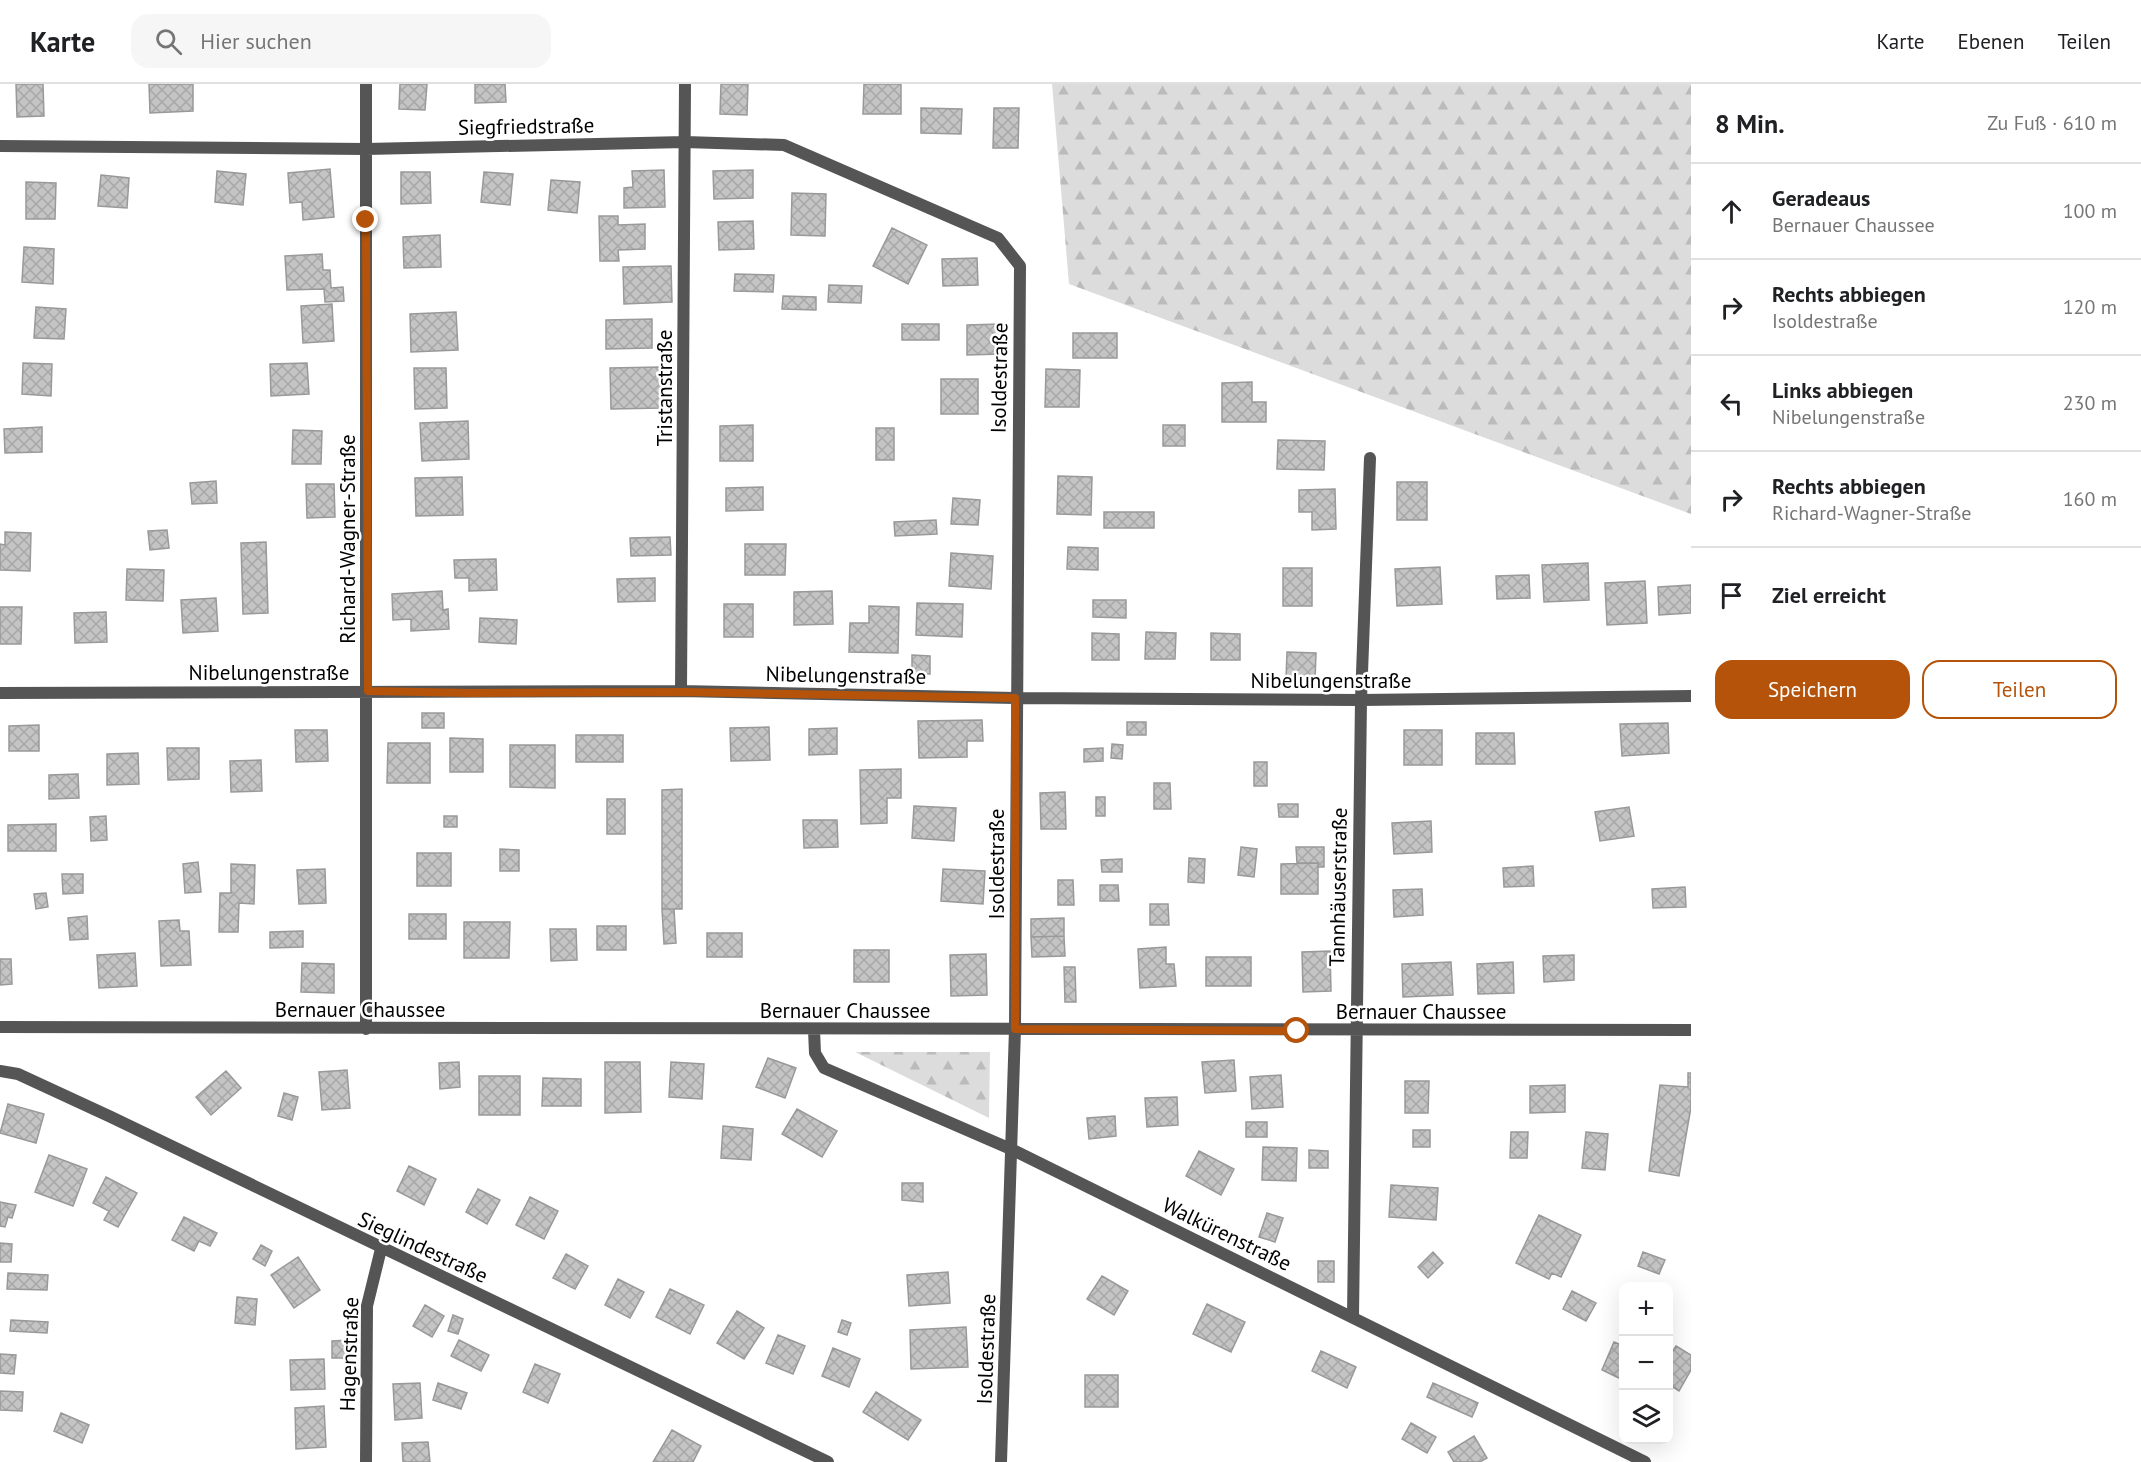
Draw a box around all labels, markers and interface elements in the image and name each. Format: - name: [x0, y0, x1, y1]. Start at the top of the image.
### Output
- search box: [131, 14, 551, 68]
- text: Karte: [30, 23, 95, 60]
- icon: search: [152, 25, 185, 58]
- text: Hier suchen: [200, 27, 312, 55]
- text: Karte: [1877, 28, 1925, 55]
- text: Ebenen: [1958, 28, 2024, 55]
- text: Teilen: [2057, 28, 2111, 55]
- text: 8 Min.: [1715, 107, 1785, 140]
- text: Zu Fuß · 610 m: [1987, 110, 2117, 136]
- street label: Siegfriedstraße: [458, 111, 594, 141]
- text: Geradeaus: [1772, 184, 1870, 212]
- icon: ahead: [1715, 195, 1748, 228]
- text: 100 m: [2063, 198, 2117, 224]
- route end: [352, 206, 378, 232]
- text: Bernauer Chaussee: [1772, 212, 1935, 238]
- text: Rechts abbiegen: [1772, 280, 1926, 308]
- icon: right: [1715, 291, 1748, 324]
- text: 120 m: [2063, 294, 2117, 320]
- text: Isoldestraße: [1772, 308, 1878, 334]
- street label: Isoldestraße: [985, 322, 1013, 434]
- street label: Tristanstraße: [651, 330, 678, 446]
- text: Links abbiegen: [1772, 376, 1913, 404]
- icon: left: [1715, 387, 1748, 420]
- text: 230 m: [2063, 390, 2117, 416]
- text: Nibelungenstraße: [1772, 404, 1925, 430]
- street label: Richard-Wagner-Straße: [334, 434, 361, 644]
- text: Rechts abbiegen: [1772, 472, 1926, 500]
- icon: right: [1715, 483, 1748, 516]
- text: 160 m: [2063, 486, 2117, 512]
- text: Richard-Wagner-Straße: [1772, 500, 1972, 526]
- icon: arrive: [1715, 579, 1748, 612]
- text: Ziel erreicht: [1772, 581, 1886, 609]
- street label: Nibelungenstraße: [189, 659, 349, 686]
- street label: Nibelungenstraße: [765, 660, 927, 690]
- button: Speichern: [1715, 660, 1910, 719]
- button: Teilen: [1922, 660, 2117, 719]
- street label: Nibelungenstraße: [1251, 667, 1411, 694]
- street label: Tannhäuserstraße: [1323, 807, 1353, 967]
- street label: Isoldestraße: [983, 809, 1010, 919]
- street label: Bernauer Chaussee: [275, 996, 445, 1023]
- street label: Bernauer Chaussee: [760, 997, 930, 1024]
- street label: Bernauer Chaussee: [1336, 998, 1506, 1025]
- route start: [1283, 1017, 1309, 1043]
- street label: Walkürenstraße: [1158, 1191, 1296, 1277]
- street label: Sieglindestraße: [354, 1205, 492, 1289]
- map controls: [1619, 1282, 1673, 1444]
- button: +: [1619, 1282, 1673, 1336]
- street label: Isoldestraße: [971, 1293, 1001, 1405]
- street label: Hagenstraße: [334, 1296, 364, 1412]
- button: −: [1619, 1336, 1673, 1390]
- button: layers: [1619, 1390, 1673, 1444]

